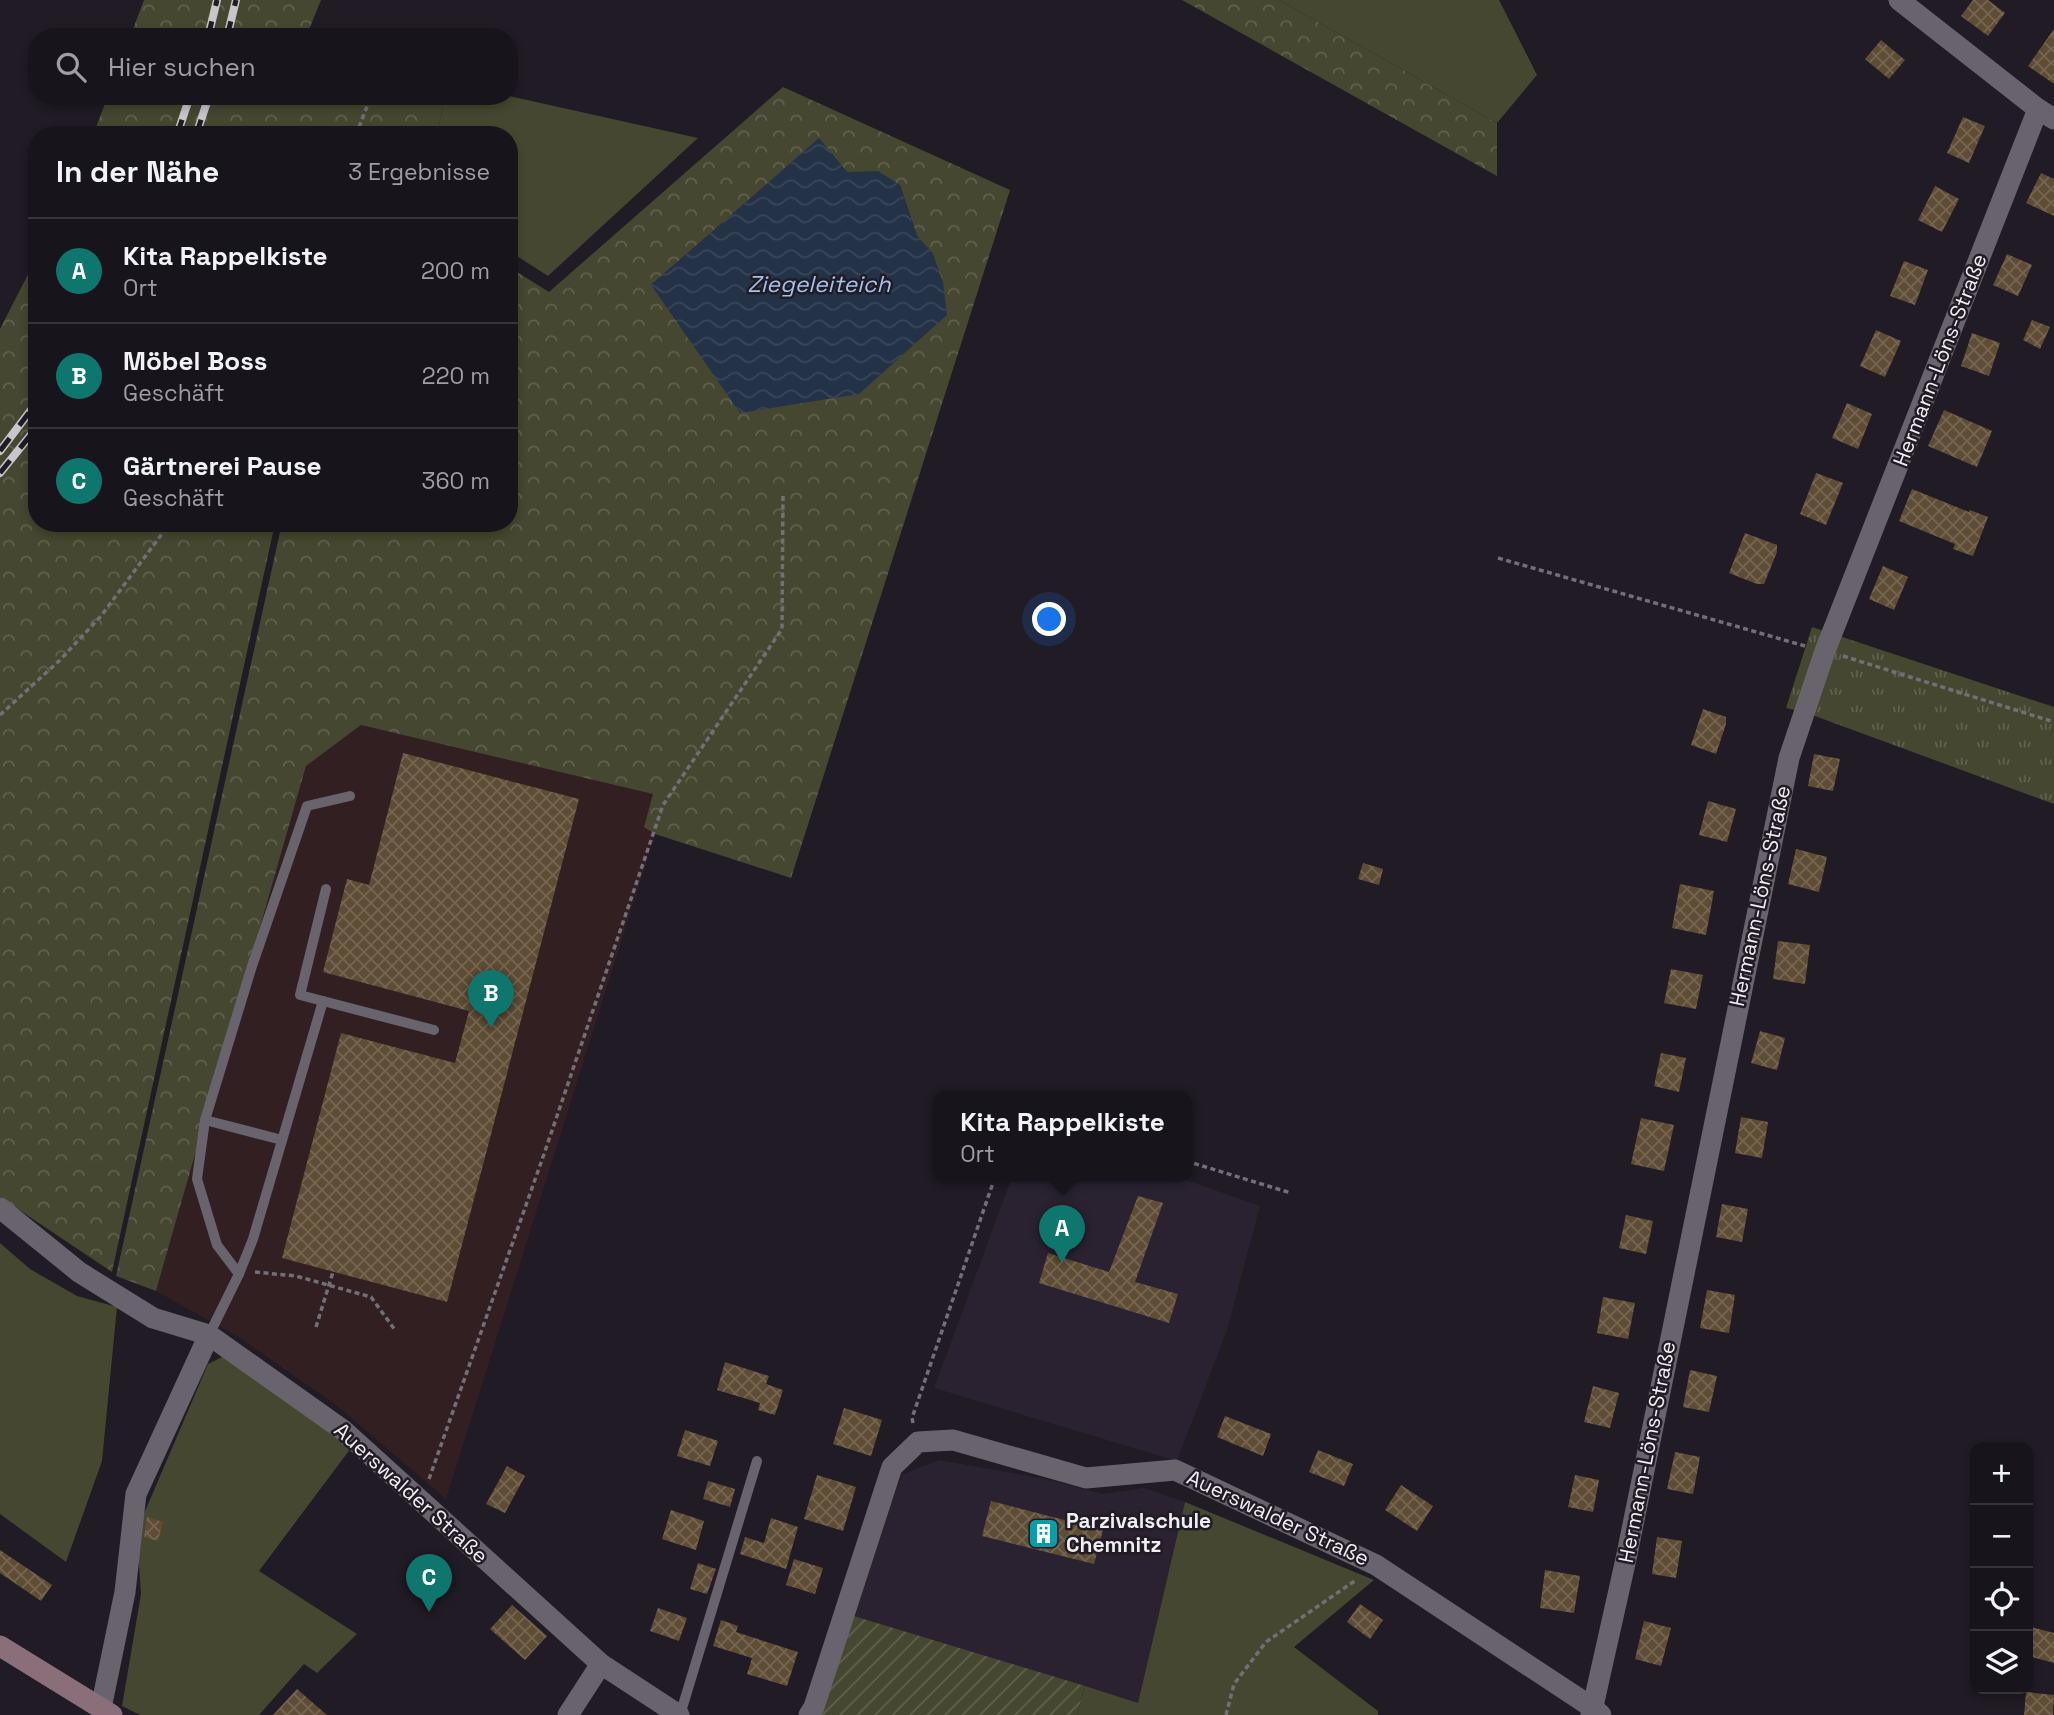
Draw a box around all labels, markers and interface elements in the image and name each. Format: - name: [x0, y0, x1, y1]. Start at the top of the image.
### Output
- search box: [28, 28, 518, 105]
- icon: search: [52, 48, 90, 86]
- text: Hier suchen: [108, 50, 256, 84]
- text: In der Nähe: [56, 152, 219, 191]
- text: 3 Ergebnisse: [348, 157, 490, 187]
- text: Kita Rappelkiste: [123, 239, 328, 273]
- street label: Hermann-Löns-Straße: [1887, 250, 1992, 470]
- text: A: [72, 256, 86, 286]
- text: 200 m: [421, 256, 490, 286]
- water label: Ziegeleiteich: [747, 269, 891, 299]
- text: Ort: [123, 273, 158, 303]
- text: Möbel Boss: [123, 344, 267, 378]
- text: B: [71, 361, 87, 391]
- text: 220 m: [422, 361, 490, 391]
- text: Geschäft: [123, 378, 225, 408]
- text: Gärtnerei Pause: [123, 449, 322, 483]
- text: C: [72, 466, 86, 496]
- text: 360 m: [422, 466, 490, 496]
- text: Geschäft: [123, 483, 225, 513]
- your location: [1032, 602, 1066, 636]
- street label: Hermann-Löns-Straße: [1723, 783, 1796, 1009]
- pin: B: [468, 970, 514, 1028]
- popup: [933, 1091, 1192, 1182]
- text: Kita Rappelkiste: [960, 1105, 1165, 1139]
- text: Ort: [960, 1139, 995, 1169]
- pin: A: [1039, 1205, 1085, 1263]
- street label: Hermann-Löns-Straße: [1612, 1339, 1681, 1565]
- street label: Auerswalder Straße: [329, 1416, 494, 1569]
- map controls: [1970, 1442, 2033, 1694]
- button: +: [1970, 1442, 2033, 1505]
- street label: Auerswalder Straße: [1183, 1463, 1374, 1572]
- button: −: [1970, 1505, 2033, 1568]
- place label: Parzivalschule Chemnitz: [1066, 1507, 1211, 1558]
- building icon: Parzivalschule Chemnitz: [1026, 1516, 1060, 1550]
- pin: C: [406, 1554, 452, 1612]
- button: locate: [1970, 1568, 2033, 1631]
- button: layers: [1970, 1631, 2033, 1694]

